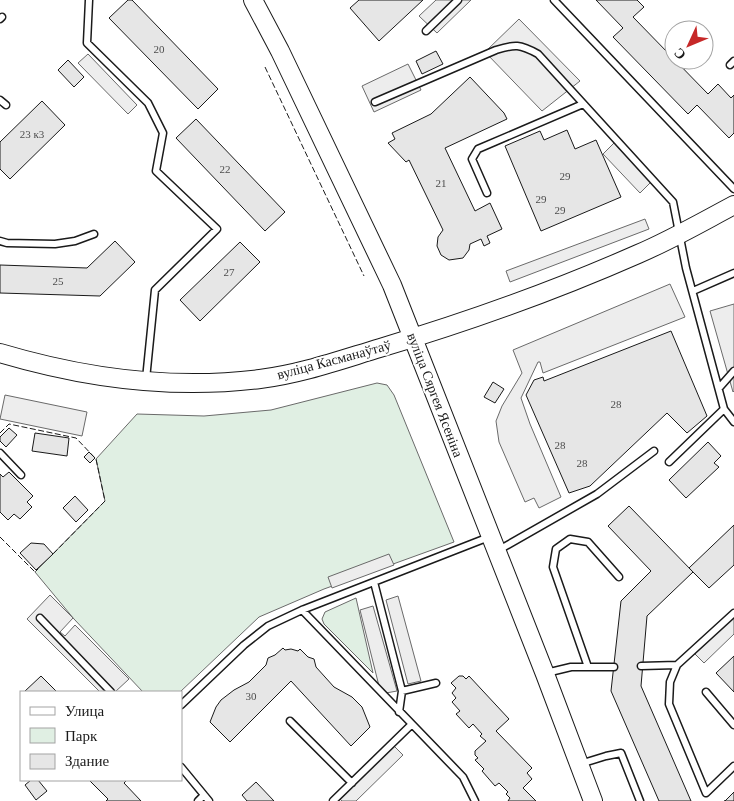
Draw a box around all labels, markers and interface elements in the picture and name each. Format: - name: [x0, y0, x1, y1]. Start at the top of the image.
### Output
- north arrow: [664, 20, 714, 70]
- house number: 20: [154, 43, 165, 55]
- text: С: [671, 45, 689, 63]
- house number: 23 к3: [20, 128, 45, 140]
- house number: 22: [220, 163, 231, 175]
- house number: 29: [560, 170, 571, 182]
- house number: 21: [436, 177, 447, 189]
- house number: 29: [536, 193, 547, 205]
- house number: 29: [555, 204, 566, 216]
- house number: 27: [224, 266, 235, 278]
- house number: 25: [53, 275, 64, 287]
- street label: вуліца Сяргея Ясеніна: [404, 331, 466, 460]
- street label: вуліца Касманаўтаў: [275, 338, 393, 382]
- house number: 28: [611, 398, 622, 410]
- house number: 28: [555, 439, 566, 451]
- house number: 28: [577, 457, 588, 469]
- house number: 30: [246, 690, 257, 702]
- legend: [20, 691, 182, 781]
- text: Улица: [65, 703, 104, 719]
- text: Парк: [65, 728, 98, 744]
- text: Здание: [65, 753, 109, 769]

